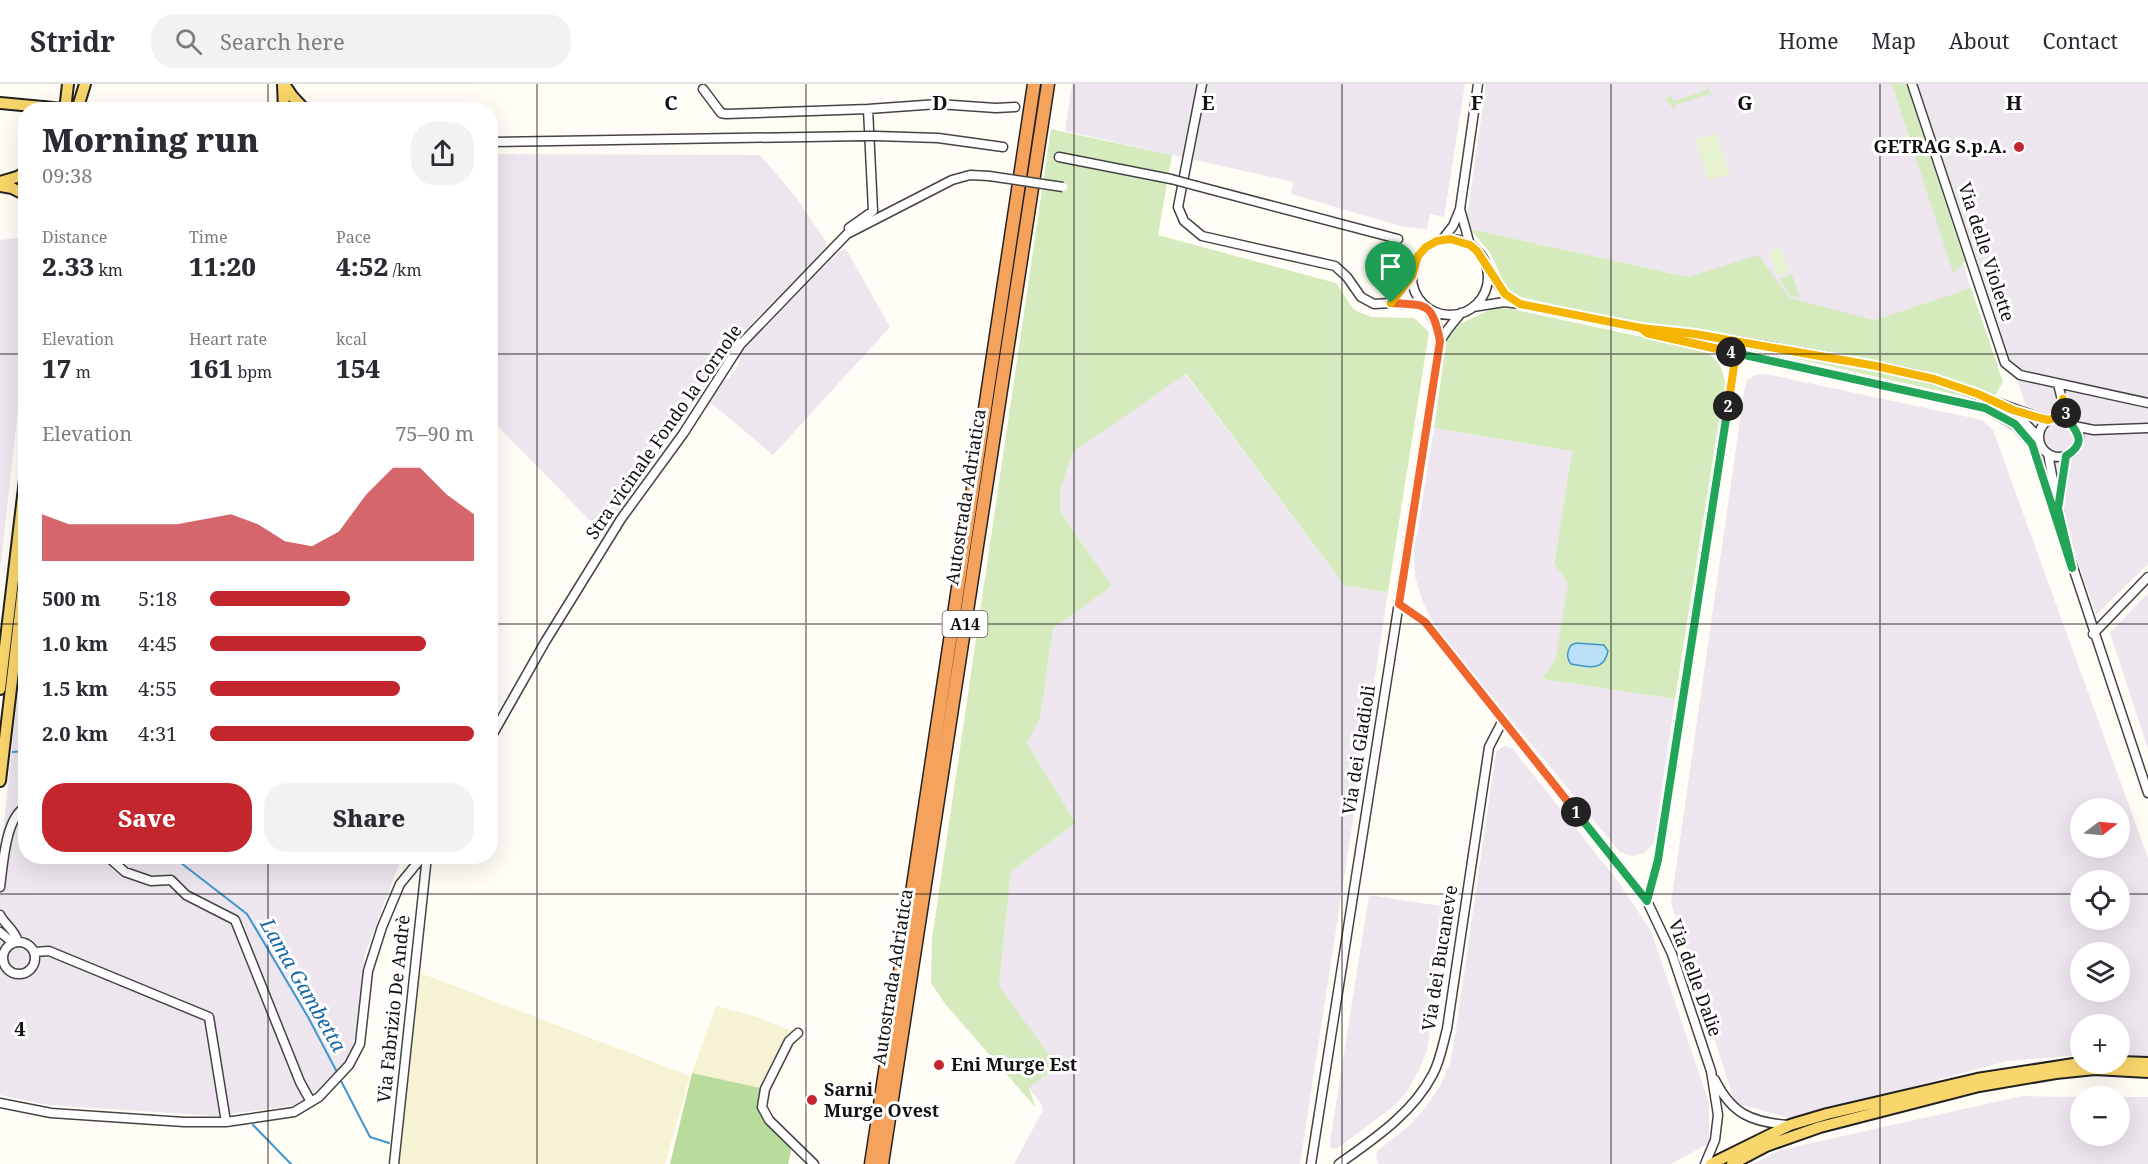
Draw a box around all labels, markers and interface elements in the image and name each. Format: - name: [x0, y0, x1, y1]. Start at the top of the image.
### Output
- search box: [151, 14, 571, 68]
- text: Stridr: [30, 22, 115, 60]
- icon: search: [172, 25, 205, 58]
- text: Search here: [220, 26, 345, 56]
- text: Home: [1779, 27, 1839, 55]
- text: Map: [1872, 27, 1916, 55]
- text: About: [1949, 27, 2010, 55]
- text: Contact: [2043, 27, 2118, 55]
- text: C: [664, 89, 678, 116]
- text: D: [932, 89, 948, 116]
- text: E: [1201, 89, 1215, 116]
- text: F: [1471, 89, 1483, 116]
- text: G: [1737, 89, 1753, 116]
- text: H: [2006, 89, 2022, 116]
- text: Morning run: [42, 117, 259, 162]
- button: share: [411, 122, 474, 185]
- place label: GETRAG S.p.A.: [1874, 134, 2007, 158]
- marker: GETRAG S.p.A.: [2012, 140, 2026, 154]
- text: 09:38: [42, 162, 92, 189]
- street label: Via delle Violette: [1953, 179, 2021, 324]
- text: Distance: [42, 226, 107, 248]
- text: Time: [189, 226, 228, 248]
- text: Pace: [336, 226, 371, 248]
- pin: [1365, 241, 1416, 303]
- text: 2.33: [42, 248, 94, 284]
- text: 11:20: [189, 248, 256, 284]
- text: 4:52: [336, 248, 388, 284]
- icon: arrive: [1374, 250, 1407, 283]
- text: km: [94, 259, 123, 281]
- text: /km: [388, 259, 422, 281]
- street label: Stra vicinale Fondo la Cornole: [580, 319, 747, 544]
- text: Elevation: [42, 328, 114, 350]
- text: Heart rate: [189, 328, 267, 350]
- text: kcal: [336, 328, 367, 350]
- pin: 4: [1716, 337, 1746, 367]
- text: 4: [1726, 341, 1736, 363]
- text: 17: [42, 350, 71, 386]
- text: 161: [189, 350, 233, 386]
- text: 154: [336, 350, 380, 386]
- text: m: [71, 361, 91, 383]
- text: bpm: [233, 361, 272, 383]
- pin: 2: [1713, 391, 1743, 421]
- text: 2: [1723, 395, 1733, 417]
- pin: 3: [2051, 398, 2081, 428]
- text: 3: [2061, 402, 2071, 424]
- street label: Autostrada Adriatica: [939, 407, 991, 587]
- text: Elevation: [42, 420, 132, 447]
- text: 75–90 m: [395, 420, 474, 447]
- text: 500 m: [42, 585, 101, 612]
- text: 5:18: [138, 585, 177, 612]
- road number: A14: [942, 611, 988, 637]
- text: 1.0 km: [42, 630, 108, 657]
- text: 4:45: [138, 630, 177, 657]
- text: 1.5 km: [42, 675, 108, 702]
- text: 4:55: [138, 675, 177, 702]
- street label: Via dei Gladioli: [1336, 683, 1380, 816]
- text: 2.0 km: [42, 720, 108, 747]
- text: 4:31: [138, 720, 177, 747]
- button: Save: [42, 783, 252, 852]
- button: Share: [264, 783, 474, 852]
- pin: 1: [1561, 797, 1591, 827]
- north arrow: [2070, 798, 2130, 858]
- map controls: [2070, 798, 2130, 1146]
- text: 1: [1571, 801, 1581, 823]
- button: locate: [2070, 870, 2130, 930]
- street label: Via dei Bucaneve: [1416, 883, 1462, 1032]
- street label: Autostrada Adriatica: [866, 887, 918, 1067]
- water label: Lama Gambetta: [254, 912, 353, 1057]
- street label: Via Fabrizio De Andrè: [371, 914, 415, 1104]
- street label: Via delle Dalie: [1664, 916, 1728, 1040]
- button: layers: [2070, 942, 2130, 1002]
- button: +: [2070, 1014, 2130, 1074]
- text: 4: [14, 1015, 26, 1042]
- place label: Eni Murge Est: [951, 1052, 1077, 1076]
- marker: Eni Murge Est: [932, 1058, 946, 1072]
- place label: Sarni Murge Ovest: [824, 1077, 939, 1122]
- button: −: [2070, 1086, 2130, 1146]
- marker: Sarni Murge Ovest: [805, 1093, 819, 1107]

